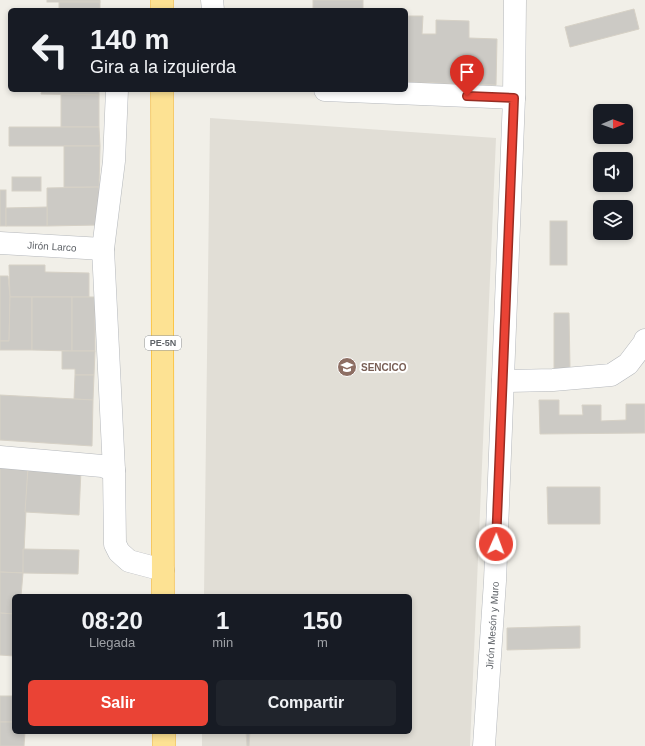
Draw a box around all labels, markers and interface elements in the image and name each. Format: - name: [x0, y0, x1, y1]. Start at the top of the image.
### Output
- icon: left: [24, 24, 76, 76]
- text: 140 m: [90, 24, 169, 55]
- pin: [450, 55, 484, 96]
- text: Gira a la izquierda: [90, 57, 236, 77]
- icon: arrive: [456, 61, 478, 83]
- north arrow: [593, 104, 633, 144]
- map controls: [593, 104, 633, 240]
- button: sound: [593, 152, 633, 192]
- button: layers: [593, 200, 633, 240]
- street label: Jirón Larco: [27, 239, 77, 253]
- road number: PE-5N: [145, 336, 181, 350]
- school or university icon: SENCICO: [336, 356, 358, 378]
- place label: SENCICO: [361, 362, 407, 373]
- position arrow: [475, 523, 517, 565]
- street label: Jirón Mesón y Muro: [484, 581, 500, 669]
- text: 08:20: [81, 607, 143, 634]
- text: 1: [216, 607, 229, 634]
- text: 150: [303, 607, 343, 634]
- text: Llegada: [89, 635, 135, 650]
- text: min: [212, 635, 233, 650]
- text: m: [317, 635, 328, 650]
- button: Salir: [28, 680, 208, 726]
- button: Compartir: [216, 680, 396, 726]

